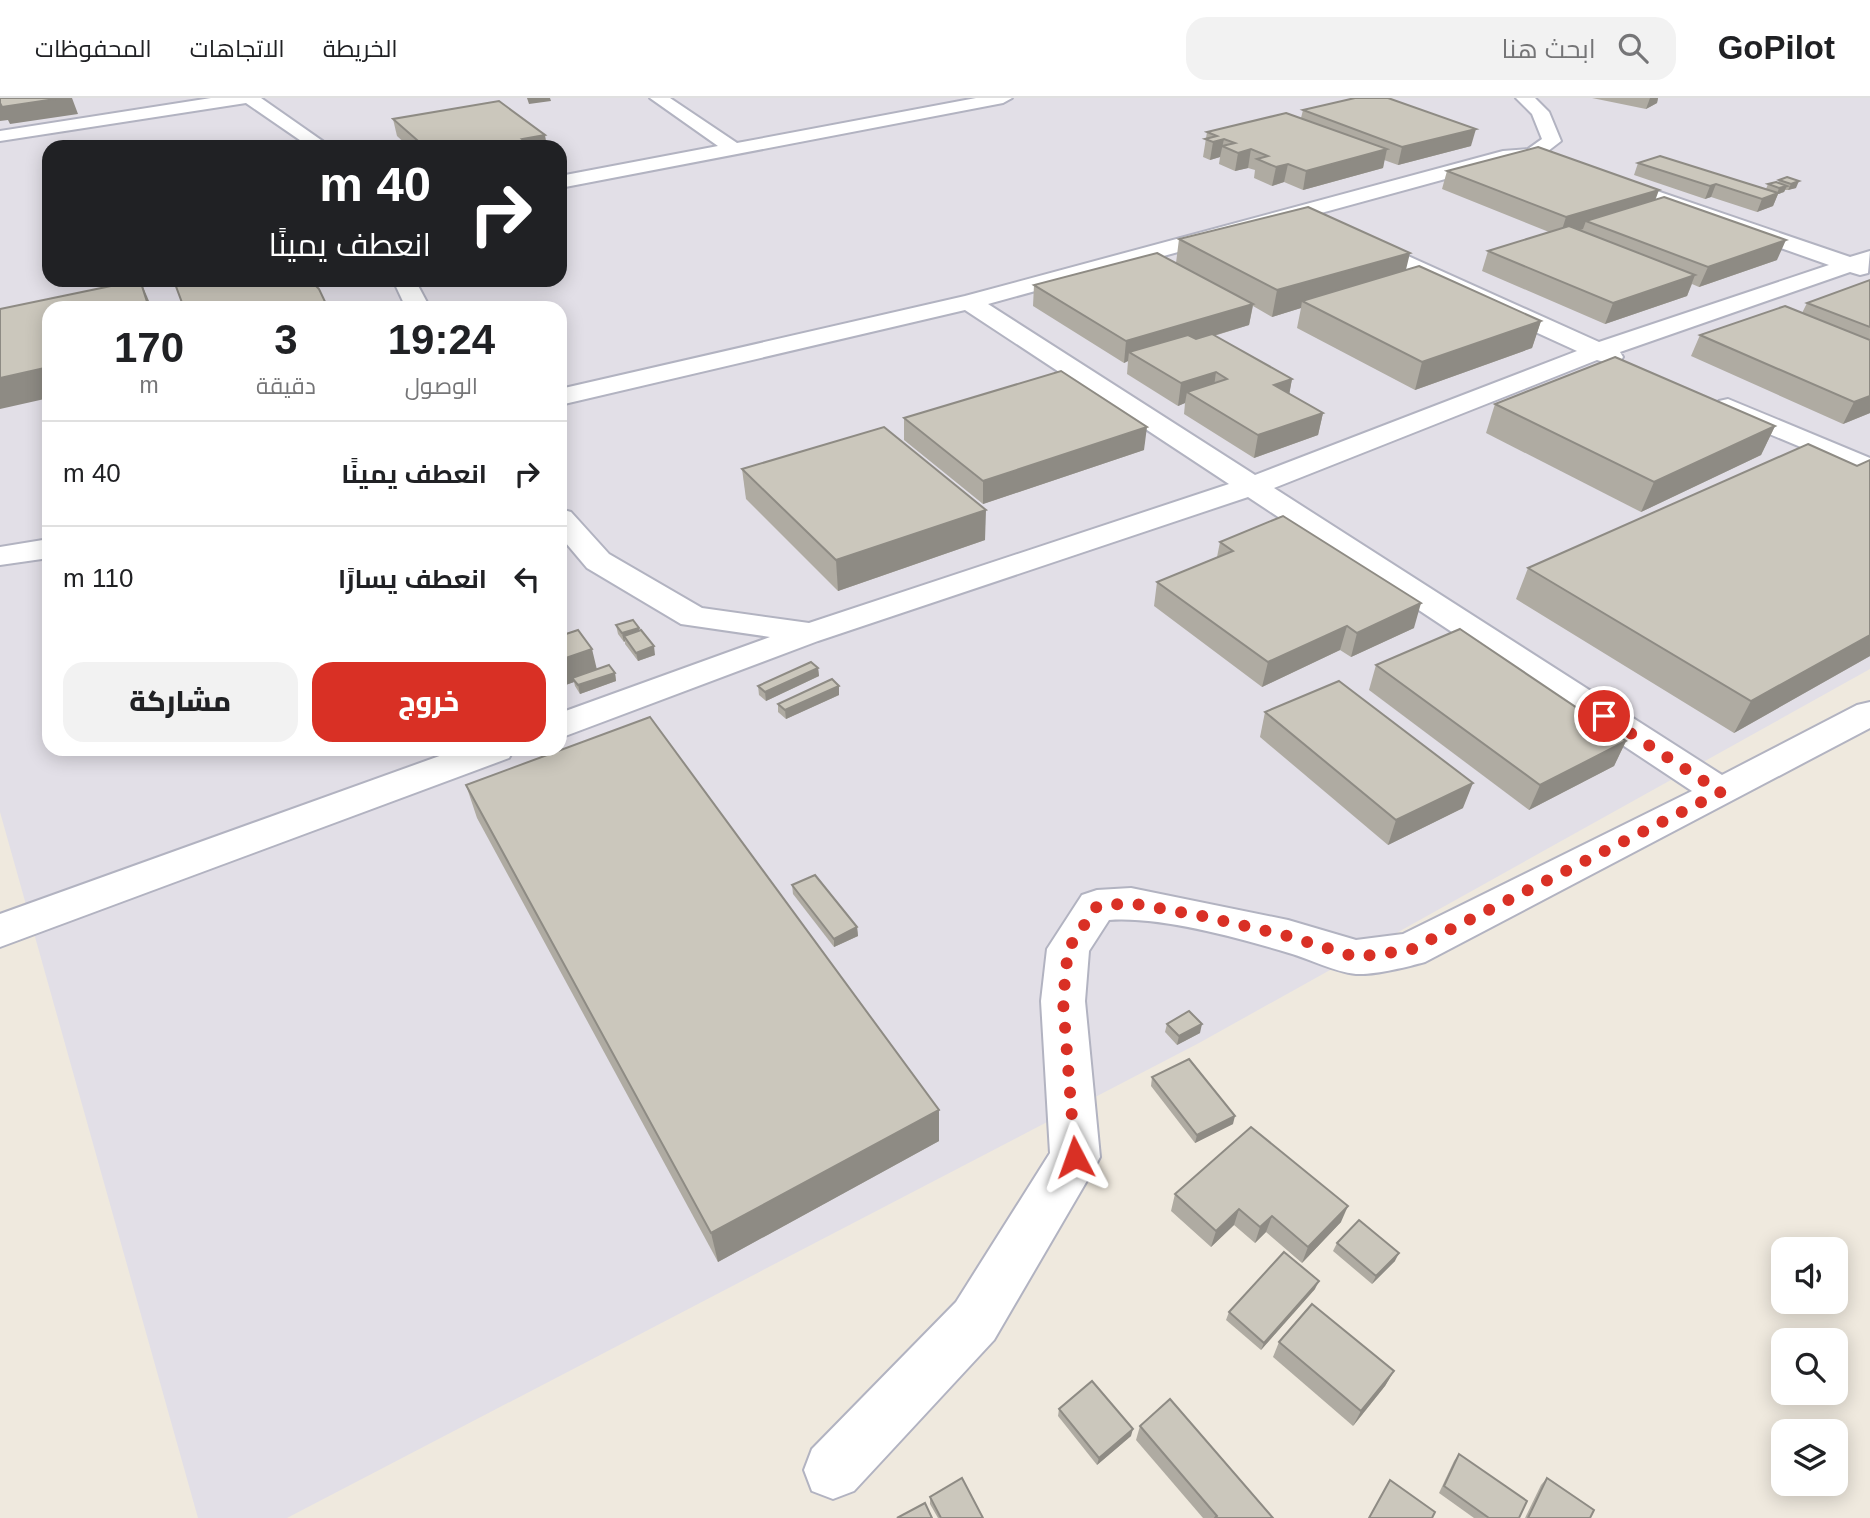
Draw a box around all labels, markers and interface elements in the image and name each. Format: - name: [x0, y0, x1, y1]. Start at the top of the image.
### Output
- search box: [1186, 17, 1676, 80]
- icon: search: [1614, 29, 1652, 67]
- text: GoPilot: [1718, 29, 1835, 66]
- text: ابحث هنا: [1502, 34, 1596, 64]
- text: المحفوظات: [35, 35, 152, 62]
- text: الاتجاهات: [190, 35, 285, 62]
- text: الخريطة: [323, 35, 398, 62]
- text: 40 m: [319, 157, 431, 211]
- icon: right: [455, 168, 546, 259]
- text: انعطف يمينًا: [268, 227, 431, 263]
- text: 3: [274, 316, 298, 363]
- text: 19:24: [388, 316, 495, 363]
- text: 170: [114, 324, 184, 371]
- text: m: [139, 372, 159, 398]
- text: دقيقة: [256, 373, 316, 399]
- text: الوصول: [405, 373, 478, 399]
- icon: right: [508, 455, 546, 493]
- text: 40 m: [63, 458, 121, 488]
- text: انعطف يمينًا: [341, 459, 487, 489]
- icon: left: [508, 560, 546, 598]
- text: 110 m: [63, 563, 133, 593]
- text: انعطف يسارًا: [338, 564, 487, 594]
- button: مشاركة: [63, 662, 298, 742]
- button: خروج: [312, 662, 546, 742]
- pin: [1574, 686, 1634, 746]
- icon: arrive: [1585, 697, 1623, 735]
- position arrow: [1038, 1120, 1112, 1194]
- map controls: [1771, 1237, 1848, 1496]
- button: sound: [1771, 1237, 1848, 1314]
- button: search: [1771, 1328, 1848, 1405]
- button: layers: [1771, 1419, 1848, 1496]

